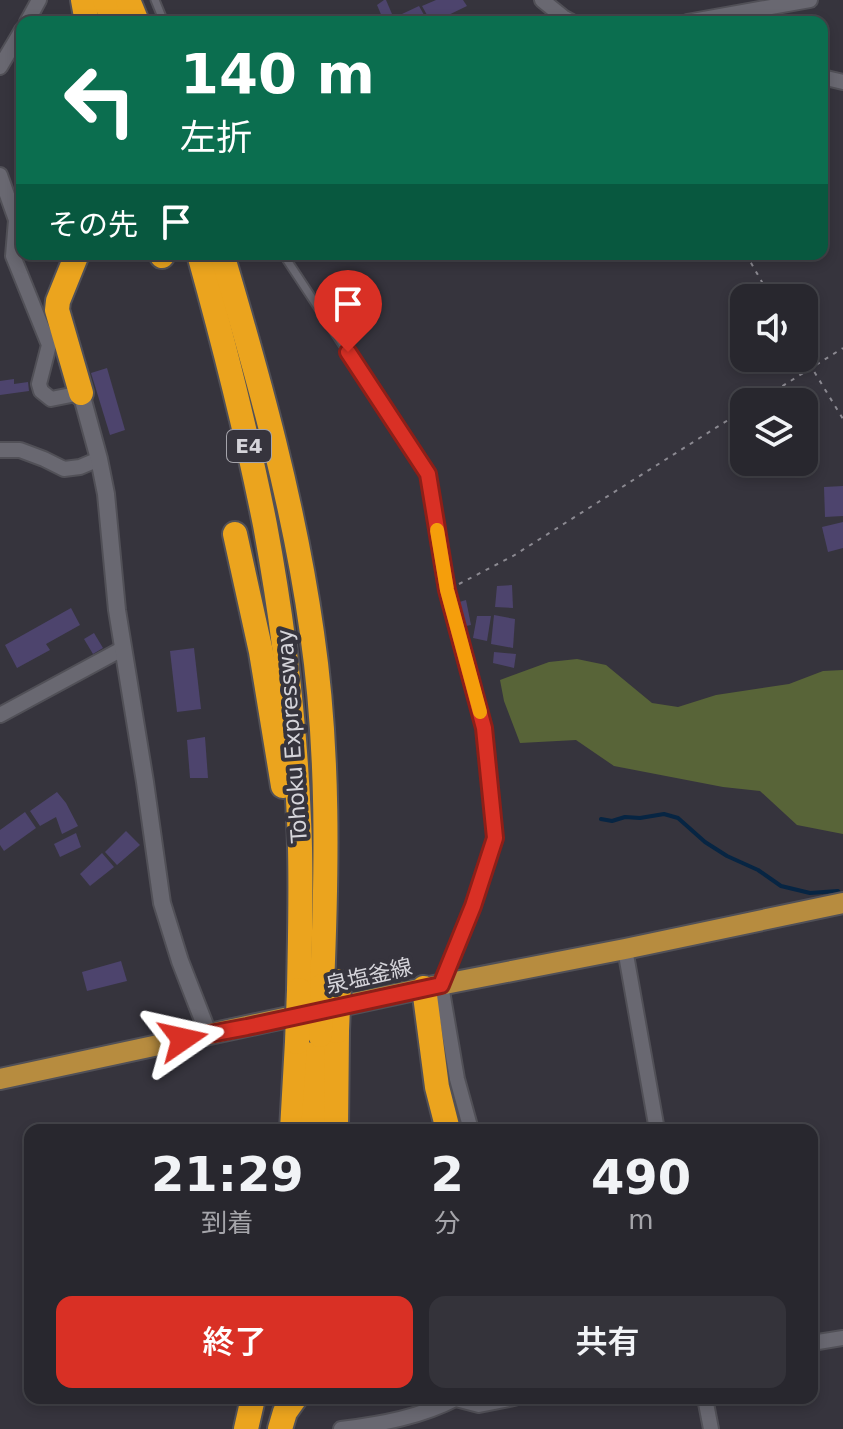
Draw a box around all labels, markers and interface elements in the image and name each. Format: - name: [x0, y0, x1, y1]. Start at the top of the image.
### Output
- text: 140 m: [180, 41, 375, 106]
- icon: left: [48, 48, 152, 152]
- text: 左折: [180, 117, 252, 158]
- icon: arrive: [154, 200, 198, 244]
- text: その先: [48, 207, 138, 242]
- pin: [314, 270, 382, 352]
- icon: arrive: [326, 282, 370, 326]
- map controls: [730, 284, 818, 476]
- button: sound: [730, 284, 818, 372]
- button: layers: [730, 388, 818, 476]
- road number: E4: [227, 430, 271, 462]
- street label: Tohoku Expressway: [272, 628, 312, 845]
- street label: 泉塩釜線: [323, 954, 415, 998]
- position arrow: [141, 997, 225, 1081]
- text: 21:29: [151, 1146, 304, 1202]
- text: 2: [431, 1146, 464, 1202]
- text: 490: [591, 1149, 691, 1205]
- text: m: [628, 1205, 654, 1235]
- text: 到着: [201, 1208, 253, 1238]
- text: 分: [434, 1208, 460, 1238]
- button: 終了: [56, 1296, 413, 1388]
- button: 共有: [429, 1296, 786, 1388]

